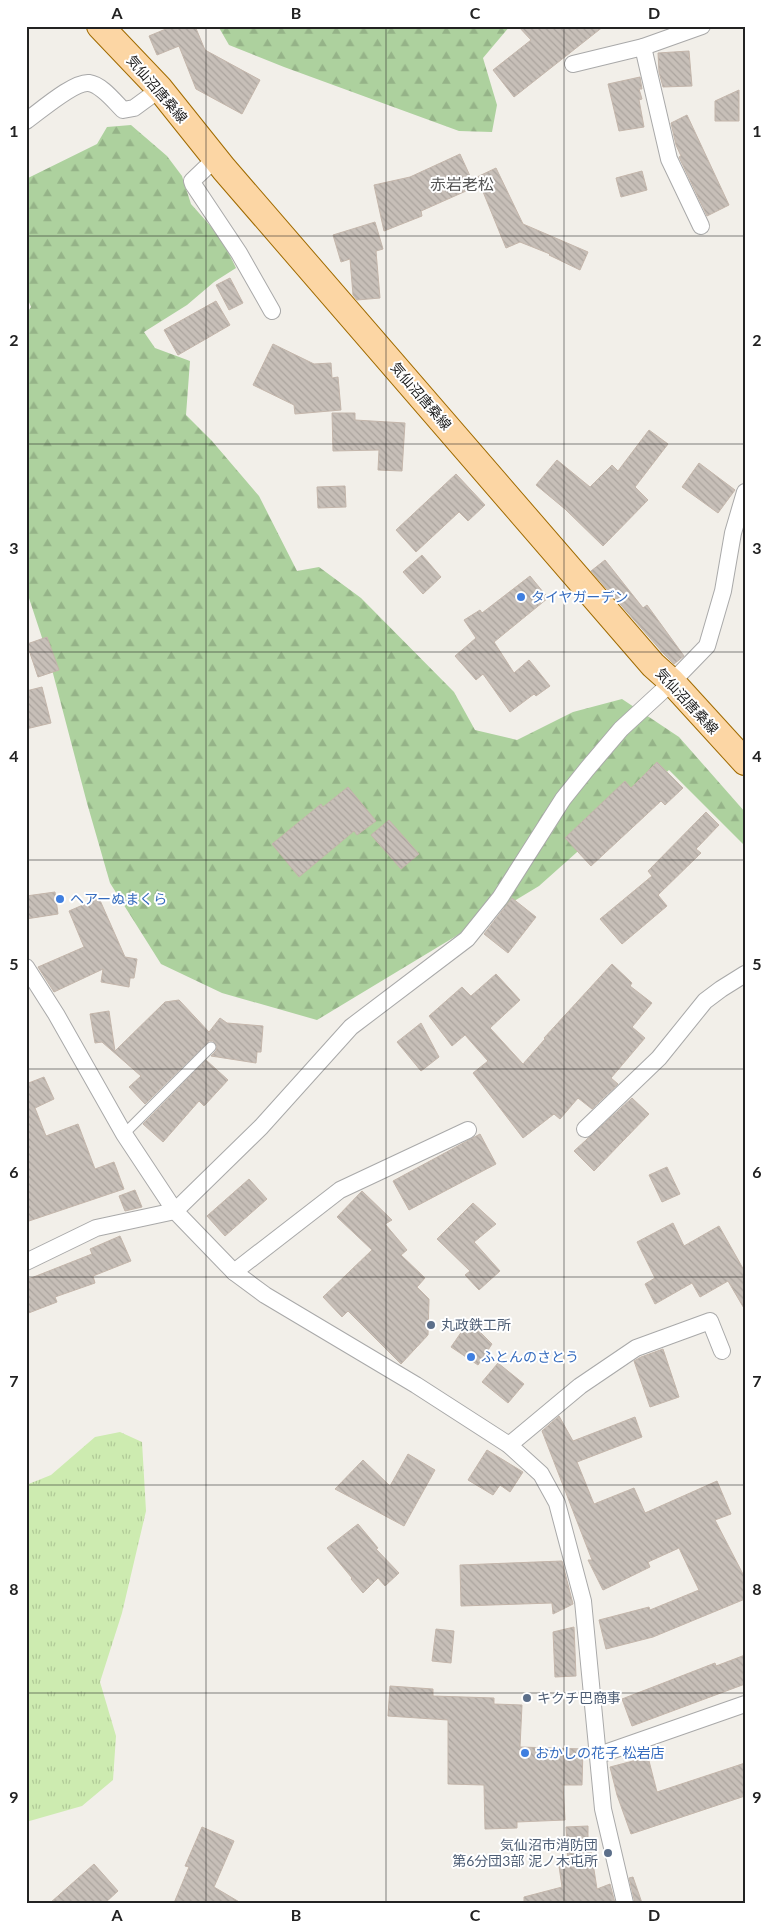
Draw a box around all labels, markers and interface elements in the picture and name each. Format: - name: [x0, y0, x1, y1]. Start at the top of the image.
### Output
- text: A: [110, 3, 123, 22]
- text: B: [291, 3, 301, 22]
- text: C: [470, 3, 481, 22]
- text: D: [648, 3, 660, 22]
- street label: 気仙沼唐桑線: [123, 51, 191, 126]
- text: 1: [9, 121, 19, 140]
- text: 1: [752, 121, 762, 140]
- district label: 赤岩老松: [430, 174, 494, 193]
- text: 2: [9, 330, 19, 349]
- text: 2: [752, 330, 762, 349]
- street label: 気仙沼唐桑線: [387, 358, 455, 433]
- text: 3: [9, 538, 19, 557]
- text: 3: [752, 538, 762, 557]
- place label: タイヤガーデン: [531, 588, 629, 605]
- marker: タイヤガーデン: [515, 591, 527, 603]
- street label: 気仙沼唐桑線: [653, 664, 722, 737]
- text: 4: [9, 746, 19, 765]
- text: 4: [752, 746, 762, 765]
- place label: ヘアーぬまくら: [70, 890, 167, 907]
- marker: ヘアーぬまくら: [54, 893, 66, 905]
- text: 5: [9, 954, 19, 973]
- text: 5: [752, 954, 762, 973]
- text: 6: [9, 1162, 19, 1181]
- text: 6: [752, 1162, 762, 1181]
- place label: 丸政鉄工所: [441, 1316, 511, 1333]
- marker: 丸政鉄工所: [425, 1319, 437, 1331]
- place label: ふとんのさとう: [481, 1348, 579, 1365]
- marker: ふとんのさとう: [465, 1351, 477, 1363]
- text: 7: [9, 1371, 19, 1390]
- text: 7: [752, 1371, 762, 1390]
- text: 8: [9, 1579, 19, 1598]
- text: 8: [752, 1579, 762, 1598]
- place label: キクチ巴商事: [537, 1689, 621, 1706]
- marker: キクチ巴商事: [521, 1692, 533, 1704]
- place label: おかしの花子 松岩店: [535, 1744, 665, 1761]
- marker: おかしの花子 松岩店: [519, 1747, 531, 1759]
- text: 9: [9, 1787, 19, 1806]
- text: 9: [752, 1787, 762, 1806]
- place label: 気仙沼市消防団 第6分団3部 泥ノ木屯所: [452, 1836, 598, 1869]
- marker: 気仙沼市消防団 第6分団3部 泥ノ木屯所: [602, 1847, 614, 1859]
- text: A: [110, 1905, 123, 1924]
- text: B: [291, 1905, 301, 1924]
- text: C: [470, 1905, 481, 1924]
- text: D: [648, 1905, 660, 1924]

